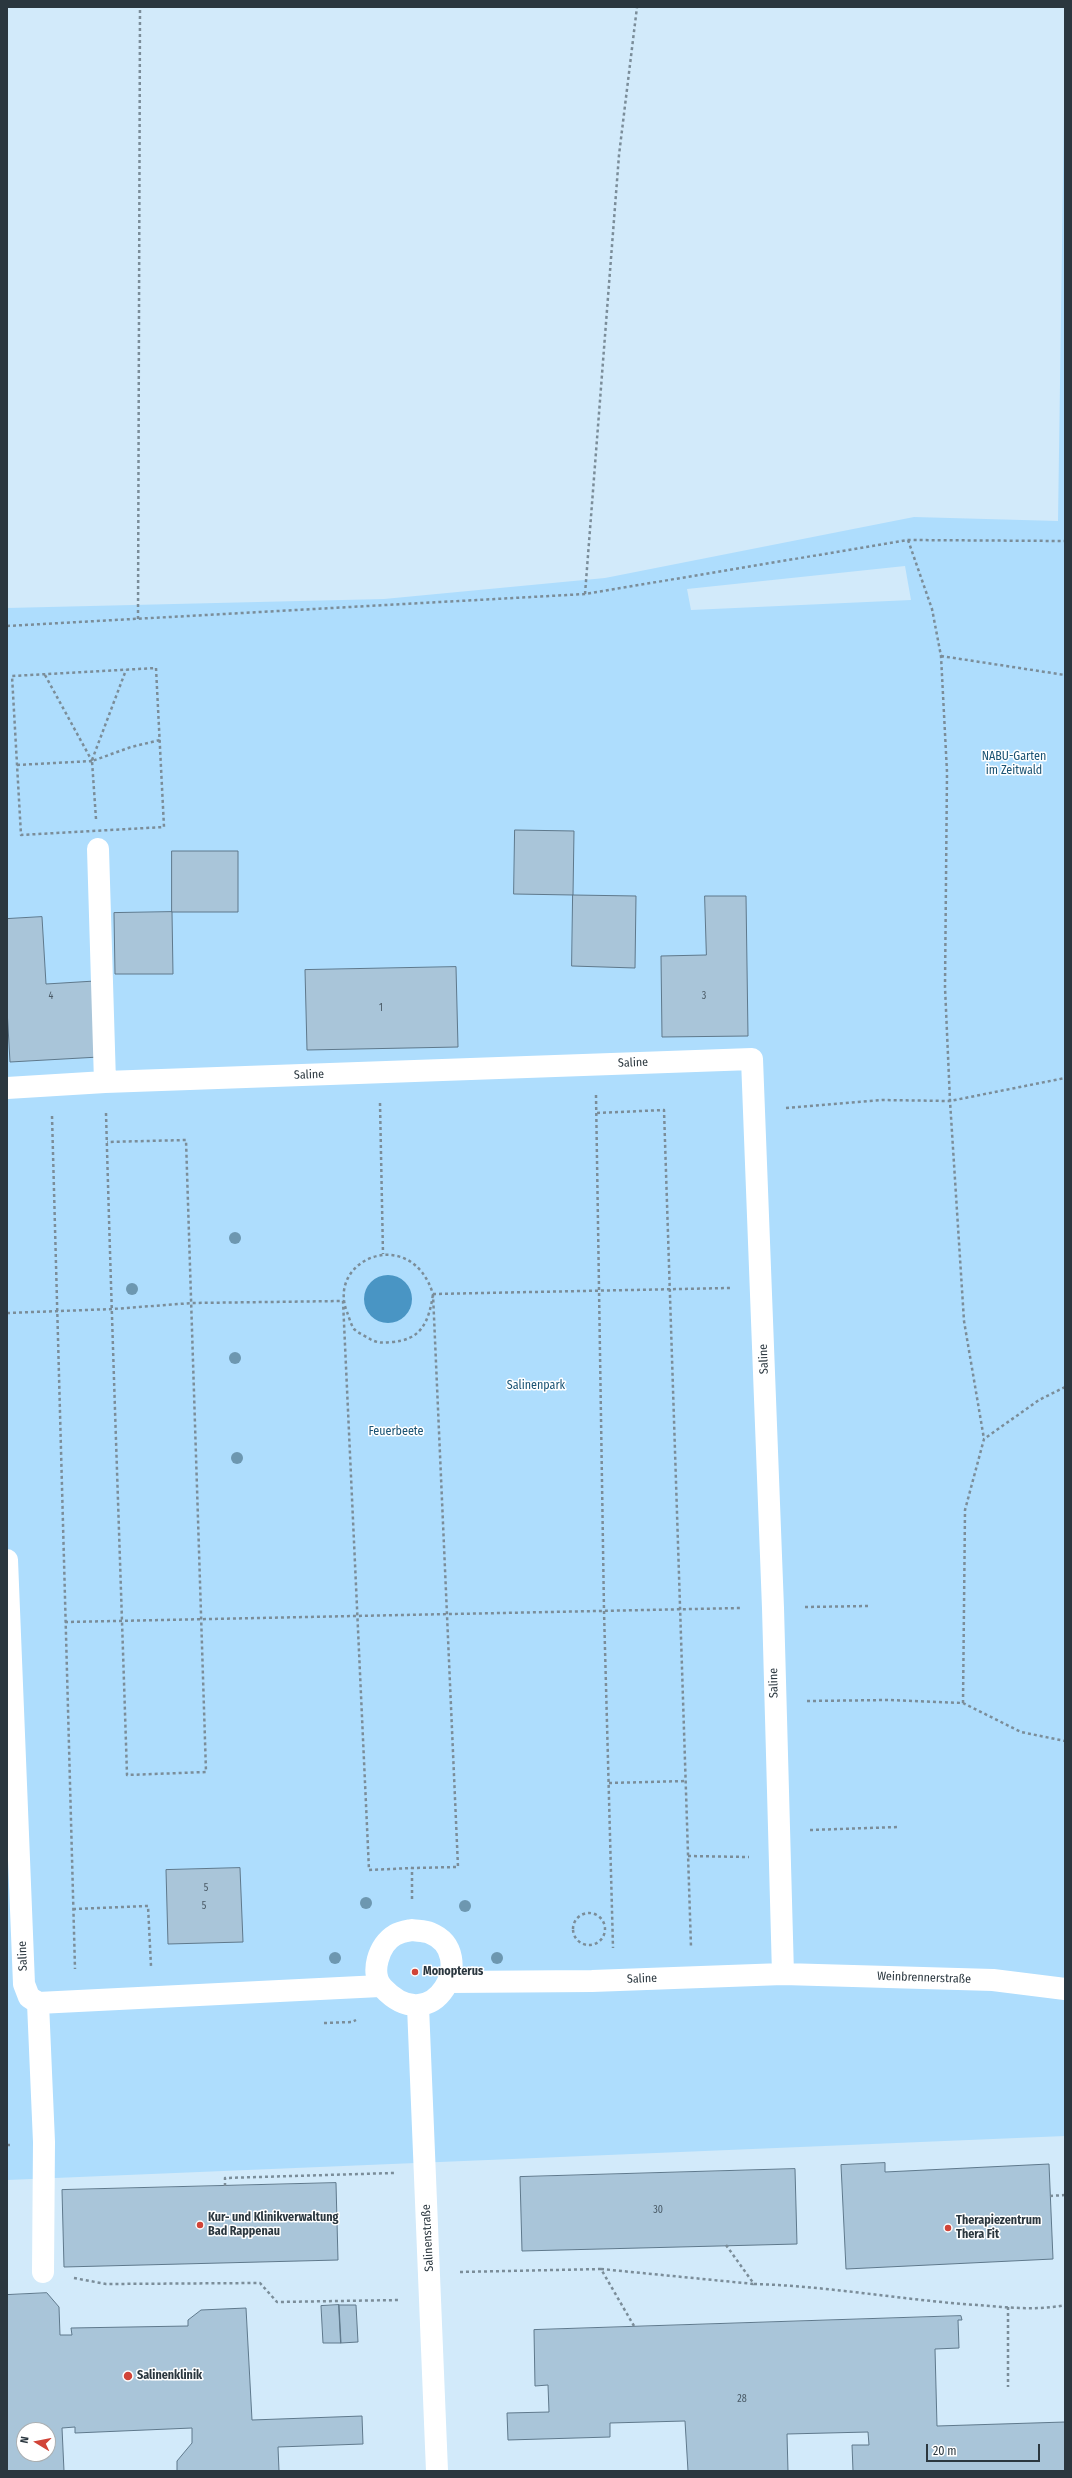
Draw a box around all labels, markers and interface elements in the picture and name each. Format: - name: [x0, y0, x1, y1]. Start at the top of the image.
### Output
- park label: NABU-Garten im Zeitwald: [982, 750, 1046, 778]
- house number: 4: [49, 990, 53, 1002]
- house number: 3: [702, 990, 706, 1002]
- house number: 1: [379, 1002, 383, 1014]
- street label: Saline: [618, 1055, 648, 1071]
- street label: Saline: [294, 1067, 324, 1083]
- street label: Saline: [756, 1344, 772, 1374]
- park label: Salinenpark: [507, 1379, 565, 1393]
- park label: Feuerbeete: [368, 1425, 424, 1439]
- street label: Saline: [767, 1668, 781, 1698]
- house number: 5: [204, 1882, 208, 1894]
- house number: 5: [202, 1900, 206, 1912]
- street label: Saline: [15, 1941, 31, 1971]
- place label: Monopterus: [423, 1965, 483, 1979]
- marker: Monopterus: [410, 1967, 420, 1977]
- street label: Weinbrennerstraße: [877, 1969, 971, 1987]
- street label: Saline: [627, 1971, 657, 1987]
- street label: Salinenstraße: [419, 2204, 437, 2272]
- house number: 30: [653, 2204, 663, 2216]
- place label: Kur- und Klinikverwaltung Bad Rappenau: [208, 2211, 338, 2239]
- place label: Therapiezentrum Thera Fit: [956, 2214, 1041, 2242]
- marker: Kur- und Klinikverwaltung Bad Rappenau: [195, 2220, 205, 2230]
- marker: Therapiezentrum Thera Fit: [943, 2223, 953, 2233]
- place label: Salinenklinik: [137, 2369, 202, 2383]
- marker: Salinenklinik: [122, 2370, 134, 2382]
- house number: 28: [737, 2393, 747, 2405]
- north arrow: [16, 2422, 56, 2462]
- text: N: [18, 2436, 32, 2444]
- scale bar: [928, 2436, 1042, 2462]
- text: 20 m: [933, 2444, 957, 2458]

